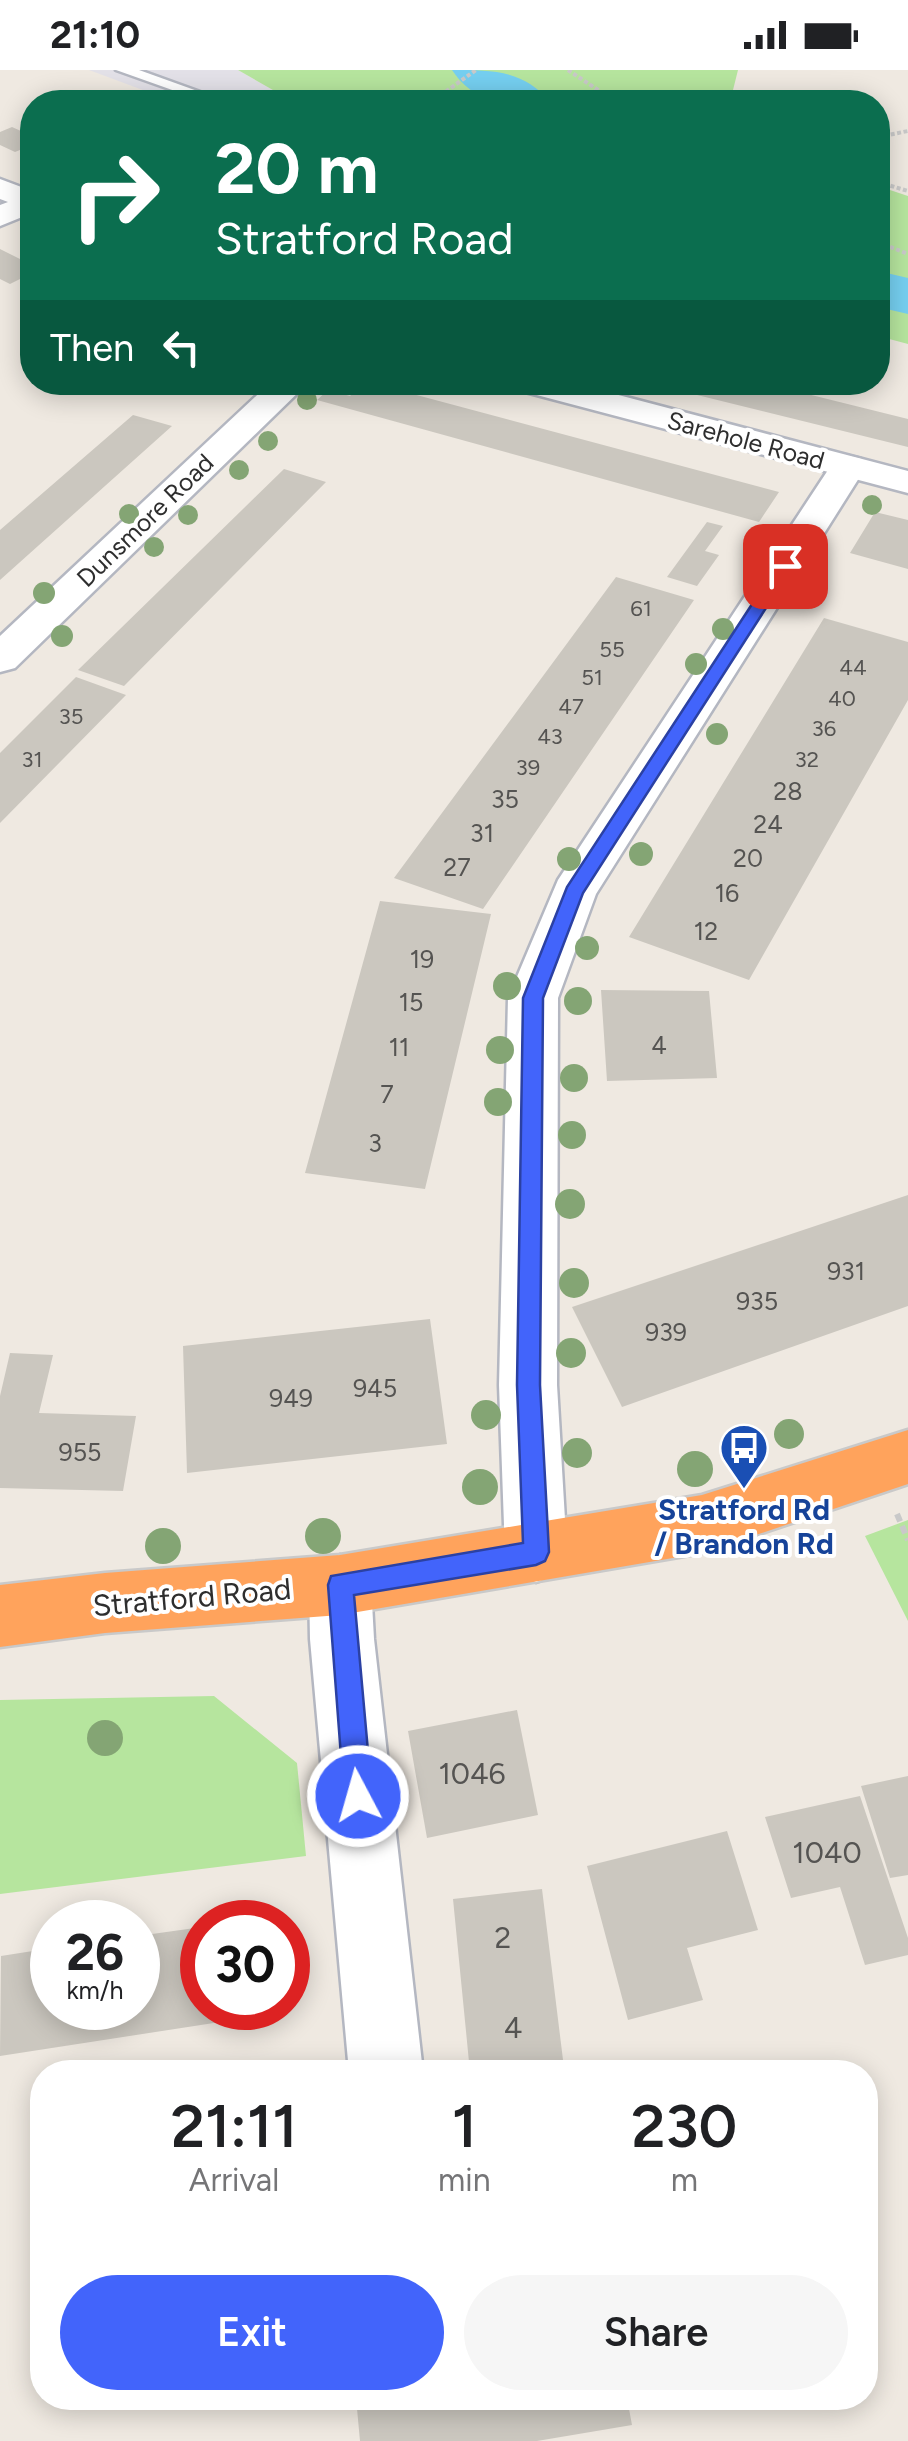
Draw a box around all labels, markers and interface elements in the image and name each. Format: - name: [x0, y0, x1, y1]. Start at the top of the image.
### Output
- text: 21:10: [50, 12, 140, 58]
- text: 20 m: [215, 126, 379, 211]
- icon: right: [50, 130, 180, 260]
- text: Stratford Road: [215, 211, 514, 265]
- icon: left: [154, 320, 209, 375]
- text: Then: [50, 325, 134, 371]
- street label: Sarehole Road: [664, 405, 828, 475]
- street label: Dunsmore Road: [70, 447, 220, 593]
- pin: [743, 524, 828, 609]
- icon: arrive: [758, 539, 813, 594]
- house number: 61: [630, 595, 652, 622]
- house number: 55: [599, 636, 625, 663]
- house number: 44: [839, 654, 867, 681]
- house number: 51: [581, 664, 603, 691]
- house number: 40: [828, 685, 856, 712]
- house number: 47: [558, 693, 584, 720]
- house number: 35: [59, 703, 83, 730]
- house number: 36: [812, 715, 836, 742]
- house number: 43: [537, 723, 563, 750]
- house number: 31: [21, 746, 43, 773]
- house number: 32: [795, 746, 819, 773]
- house number: 39: [516, 754, 540, 781]
- house number: 28: [773, 776, 803, 806]
- house number: 35: [491, 784, 519, 814]
- house number: 24: [753, 809, 783, 839]
- house number: 31: [470, 818, 494, 848]
- house number: 20: [733, 843, 763, 873]
- house number: 27: [443, 852, 471, 882]
- house number: 16: [715, 878, 739, 908]
- house number: 12: [694, 916, 718, 946]
- house number: 19: [410, 944, 434, 974]
- house number: 15: [399, 987, 423, 1017]
- house number: 4: [651, 1030, 667, 1060]
- house number: 11: [389, 1032, 409, 1062]
- house number: 7: [380, 1079, 394, 1109]
- house number: 3: [368, 1128, 382, 1158]
- house number: 931: [827, 1256, 865, 1286]
- house number: 935: [736, 1286, 778, 1316]
- house number: 939: [645, 1317, 687, 1347]
- house number: 945: [353, 1373, 397, 1403]
- house number: 949: [269, 1383, 313, 1413]
- bus stop icon: Stratford Rd / Brandon Rd: [718, 1422, 770, 1490]
- house number: 955: [59, 1437, 101, 1467]
- place label: Stratford Rd / Brandon Rd: [654, 1491, 834, 1562]
- street label: Stratford Road: [91, 1570, 293, 1624]
- position arrow: [306, 1744, 410, 1848]
- house number: 1046: [438, 1755, 506, 1792]
- house number: 1040: [792, 1834, 862, 1871]
- speed limit sign: 30: [180, 1900, 310, 2030]
- house number: 2: [495, 1919, 511, 1956]
- text: 26: [66, 1922, 124, 1983]
- text: km/h: [66, 1975, 124, 2005]
- house number: 4: [504, 2009, 522, 2046]
- text: 21:11: [171, 2090, 297, 2162]
- text: 1: [452, 2090, 477, 2162]
- text: 230: [631, 2090, 737, 2162]
- text: Arrival: [189, 2161, 279, 2199]
- text: min: [438, 2161, 491, 2199]
- text: m: [671, 2161, 698, 2199]
- button: Exit: [60, 2275, 444, 2390]
- button: Share: [464, 2275, 848, 2390]

